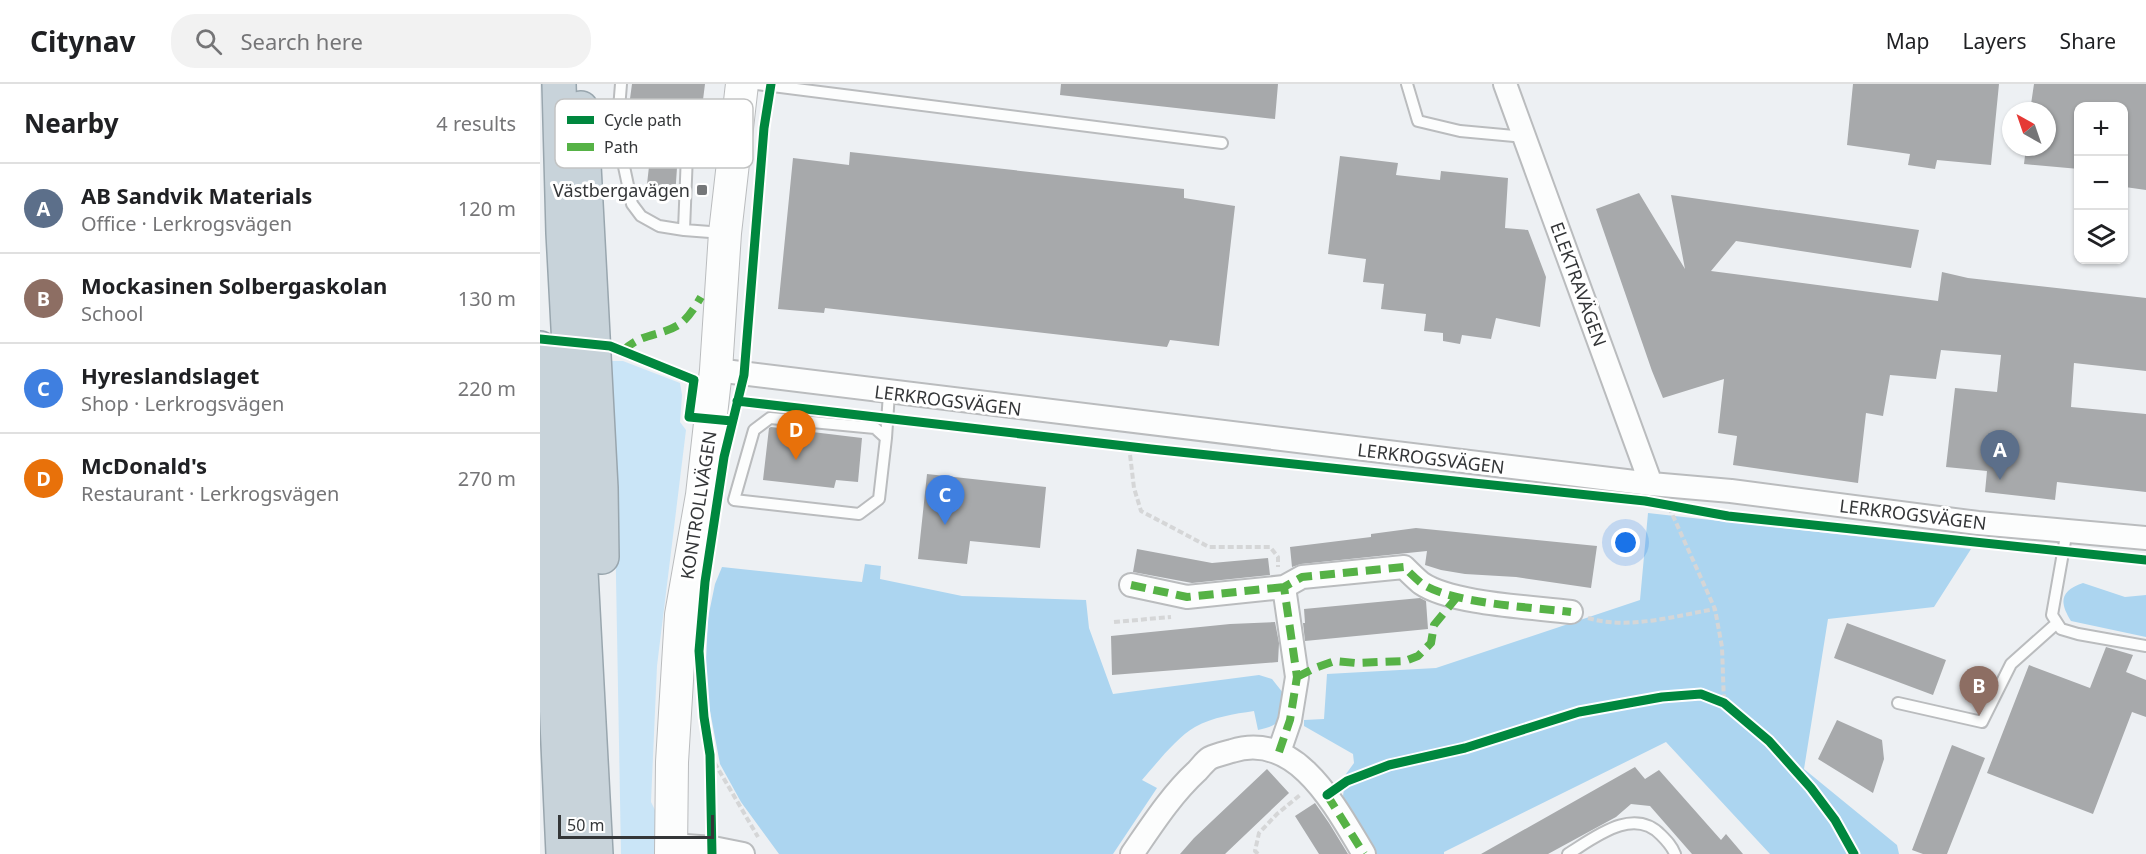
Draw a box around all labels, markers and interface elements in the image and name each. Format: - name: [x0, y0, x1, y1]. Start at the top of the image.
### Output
- search box: [171, 14, 591, 68]
- text: Citynav: [30, 22, 135, 60]
- icon: search: [192, 25, 225, 58]
- text: Search here: [240, 26, 363, 56]
- text: Map: [1886, 27, 1930, 55]
- text: Layers: [1963, 27, 2027, 55]
- text: Share: [2060, 27, 2116, 55]
- legend: [555, 99, 753, 168]
- north arrow: [2002, 102, 2056, 156]
- map controls: [2074, 102, 2128, 264]
- button: +: [2074, 102, 2128, 156]
- text: Nearby: [24, 105, 119, 141]
- text: Cycle path: [604, 109, 682, 131]
- text: 4 results: [436, 110, 516, 137]
- text: Path: [604, 136, 638, 158]
- button: −: [2074, 156, 2128, 210]
- place label: Västbergavägen: [553, 178, 690, 202]
- text: AB Sandvik Materials: [81, 180, 312, 210]
- marker: Västbergavägen: [695, 183, 709, 197]
- text: A: [37, 195, 50, 222]
- text: 120 m: [458, 195, 516, 222]
- text: Office · Lerkrogsvägen: [81, 210, 292, 237]
- button: layers: [2074, 210, 2128, 264]
- street label: ELEKTRAVÄGEN: [1545, 219, 1613, 349]
- text: Mockasinen Solbergaskolan: [81, 270, 387, 300]
- text: B: [37, 285, 50, 312]
- text: 130 m: [458, 285, 516, 312]
- text: School: [81, 300, 143, 327]
- text: Hyreslandslaget: [81, 360, 259, 390]
- text: C: [37, 375, 50, 402]
- text: 220 m: [458, 375, 516, 402]
- street label: LERKROGSVÄGEN: [873, 379, 1023, 421]
- text: Shop · Lerkrogsvägen: [81, 390, 284, 417]
- pin: D: [776, 410, 816, 460]
- street label: KONTROLLVÄGEN: [674, 429, 722, 581]
- pin: A: [1980, 430, 2020, 480]
- street label: LERKROGSVÄGEN: [1356, 437, 1506, 479]
- text: McDonald's: [81, 450, 207, 480]
- text: D: [36, 465, 51, 492]
- text: 270 m: [458, 465, 516, 492]
- pin: C: [926, 476, 964, 525]
- text: Restaurant · Lerkrogsvägen: [81, 480, 339, 507]
- street label: LERKROGSVÄGEN: [1838, 493, 1988, 535]
- your location: [1611, 528, 1640, 557]
- pin: B: [1960, 666, 1998, 716]
- scale bar: [558, 812, 714, 840]
- text: 50 m: [567, 814, 604, 836]

